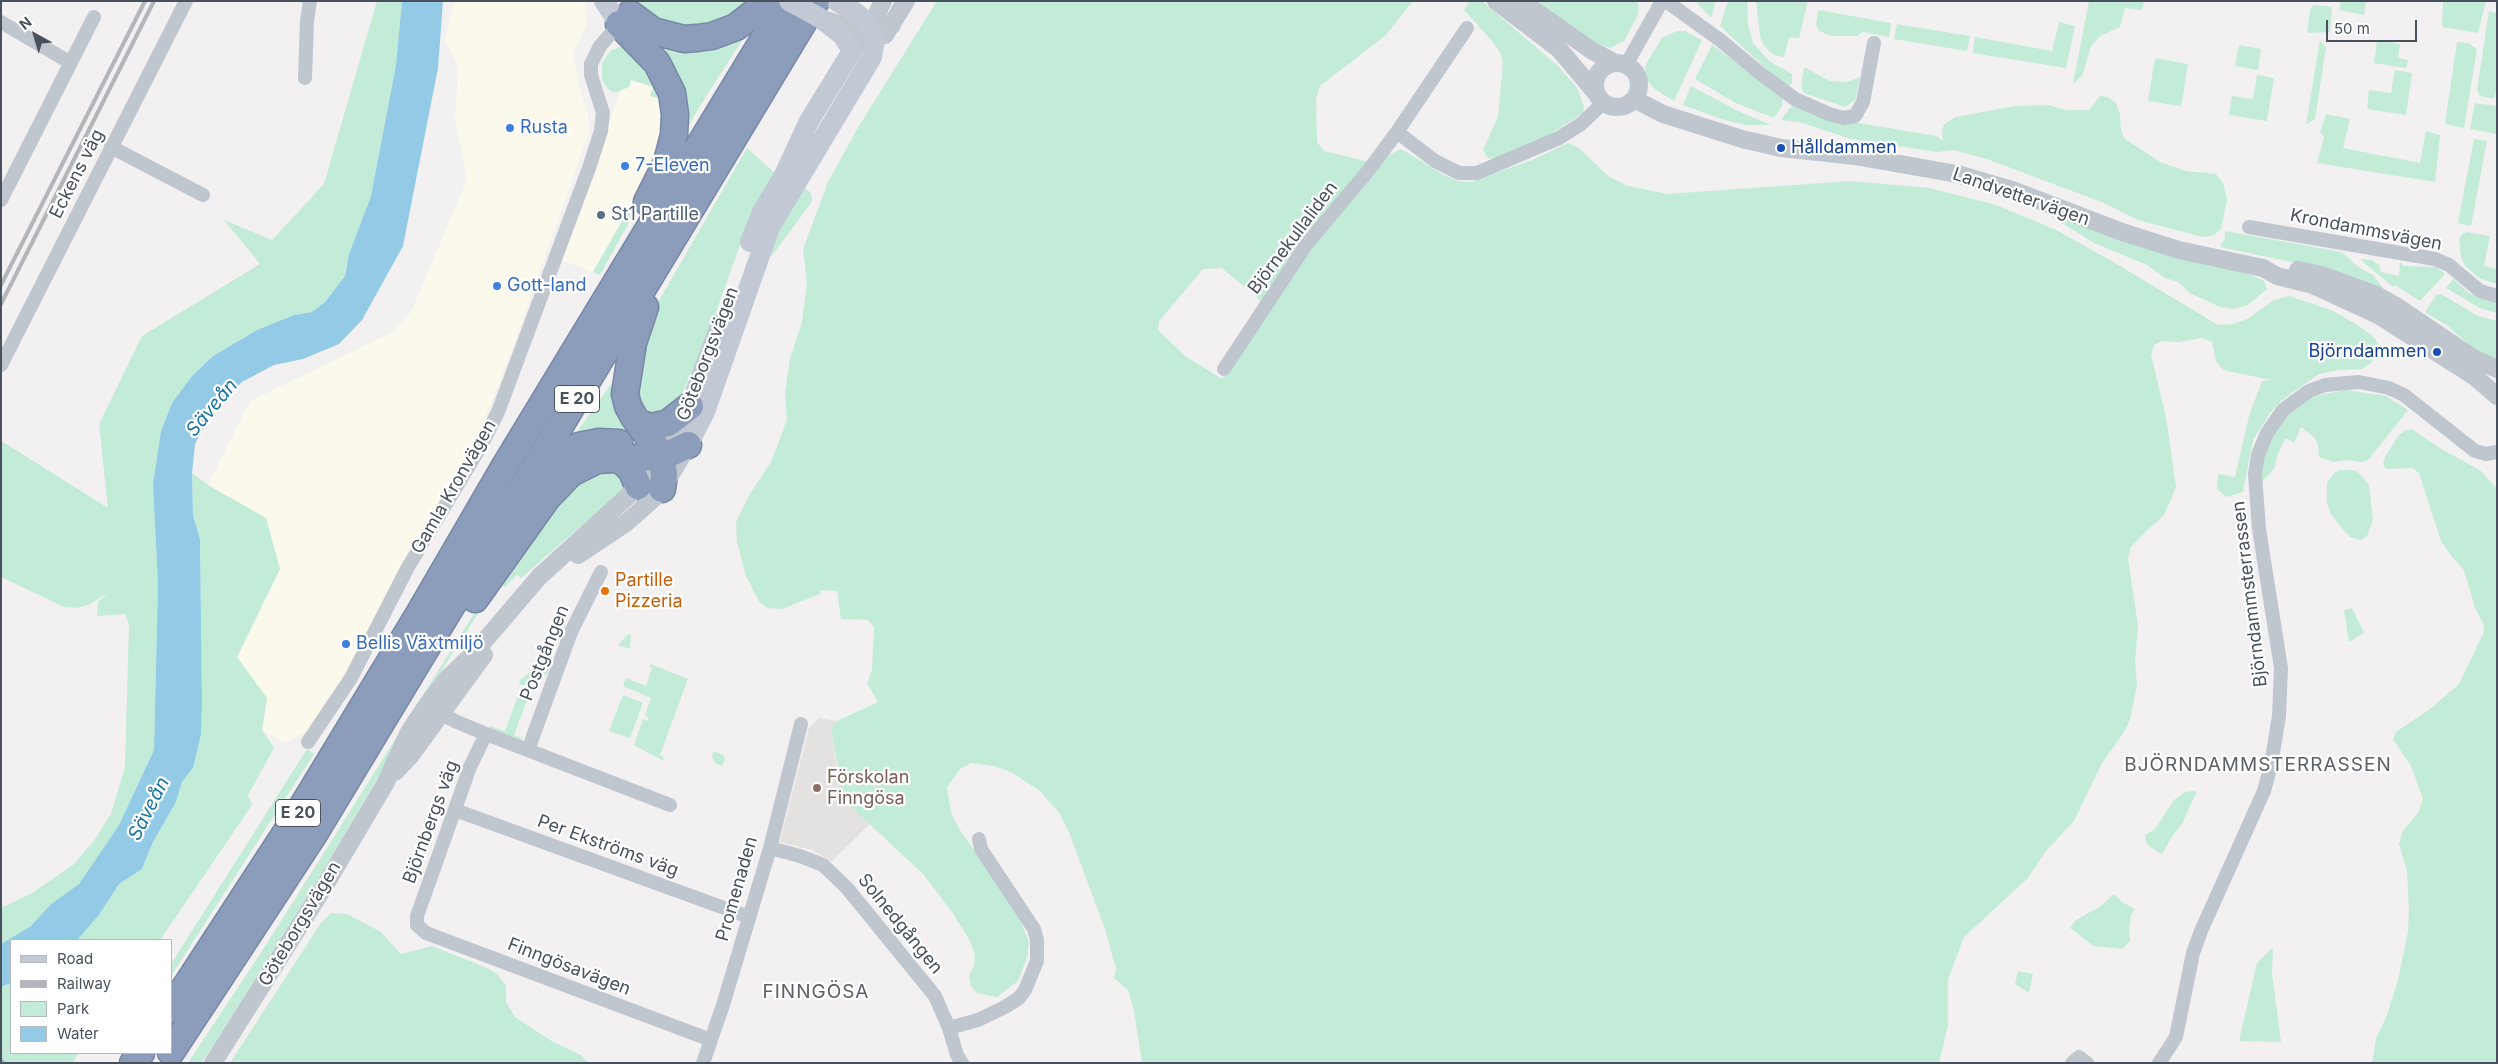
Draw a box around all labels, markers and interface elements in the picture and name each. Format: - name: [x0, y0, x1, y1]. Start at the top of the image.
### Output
- north arrow: [10, 10, 60, 60]
- scale bar: [2328, 10, 2419, 42]
- text: N: [16, 13, 35, 33]
- text: 50 m: [2334, 19, 2370, 38]
- place label: Rusta: [520, 117, 568, 139]
- marker: Rusta: [504, 122, 516, 134]
- street label: Eckens väg: [45, 126, 109, 222]
- place label: Hålldammen: [1791, 137, 1897, 159]
- marker: Hålldammen: [1775, 142, 1787, 154]
- place label: 7-Eleven: [635, 155, 710, 177]
- marker: 7-Eleven: [619, 160, 631, 172]
- street label: Landvettervägen: [1950, 163, 2092, 231]
- street label: Björnekullaliden: [1244, 177, 1342, 299]
- place label: St1 Partille: [611, 204, 699, 226]
- street label: Krondammsvägen: [2288, 205, 2444, 255]
- marker: St1 Partille: [595, 209, 607, 221]
- place label: Gott-land: [507, 275, 587, 297]
- marker: Gott-land: [491, 280, 503, 292]
- street label: Göteborgsvägen: [673, 284, 743, 424]
- place label: Björndammen: [2309, 341, 2427, 363]
- marker: Björndammen: [2431, 346, 2443, 358]
- water label: Säveån: [181, 375, 243, 441]
- road number: E 20: [554, 386, 600, 412]
- street label: Gamla Kronvägen: [407, 416, 501, 558]
- street label: Björndammsterrassen: [2228, 500, 2272, 688]
- place label: Partille Pizzeria: [615, 570, 682, 612]
- marker: Partille Pizzeria: [599, 585, 611, 597]
- street label: Postgången: [516, 602, 574, 704]
- place label: Bellis Växtmiljö: [356, 633, 483, 655]
- marker: Bellis Växtmiljö: [340, 638, 352, 650]
- district label: BJÖRNDAMMSTERRASSEN: [2122, 754, 2394, 776]
- street label: Björnbergs väg: [399, 758, 463, 886]
- place label: Förskolan Finngösa: [827, 767, 909, 810]
- water label: Säveån: [123, 774, 175, 844]
- marker: Förskolan Finngösa: [811, 782, 823, 794]
- road number: E 20: [276, 800, 320, 826]
- street label: Per Ekströms väg: [534, 810, 682, 882]
- street label: Promenaden: [712, 834, 762, 944]
- street label: Göteborgsvägen: [254, 858, 346, 990]
- street label: Solnedgången: [853, 869, 947, 979]
- street label: Finngösavägen: [505, 934, 633, 1000]
- legend: [10, 939, 172, 1054]
- text: Road: [57, 949, 93, 968]
- text: Railway: [57, 974, 111, 993]
- district label: FINNGÖSA: [762, 981, 870, 1003]
- text: Park: [57, 999, 89, 1018]
- text: Water: [57, 1024, 99, 1043]

